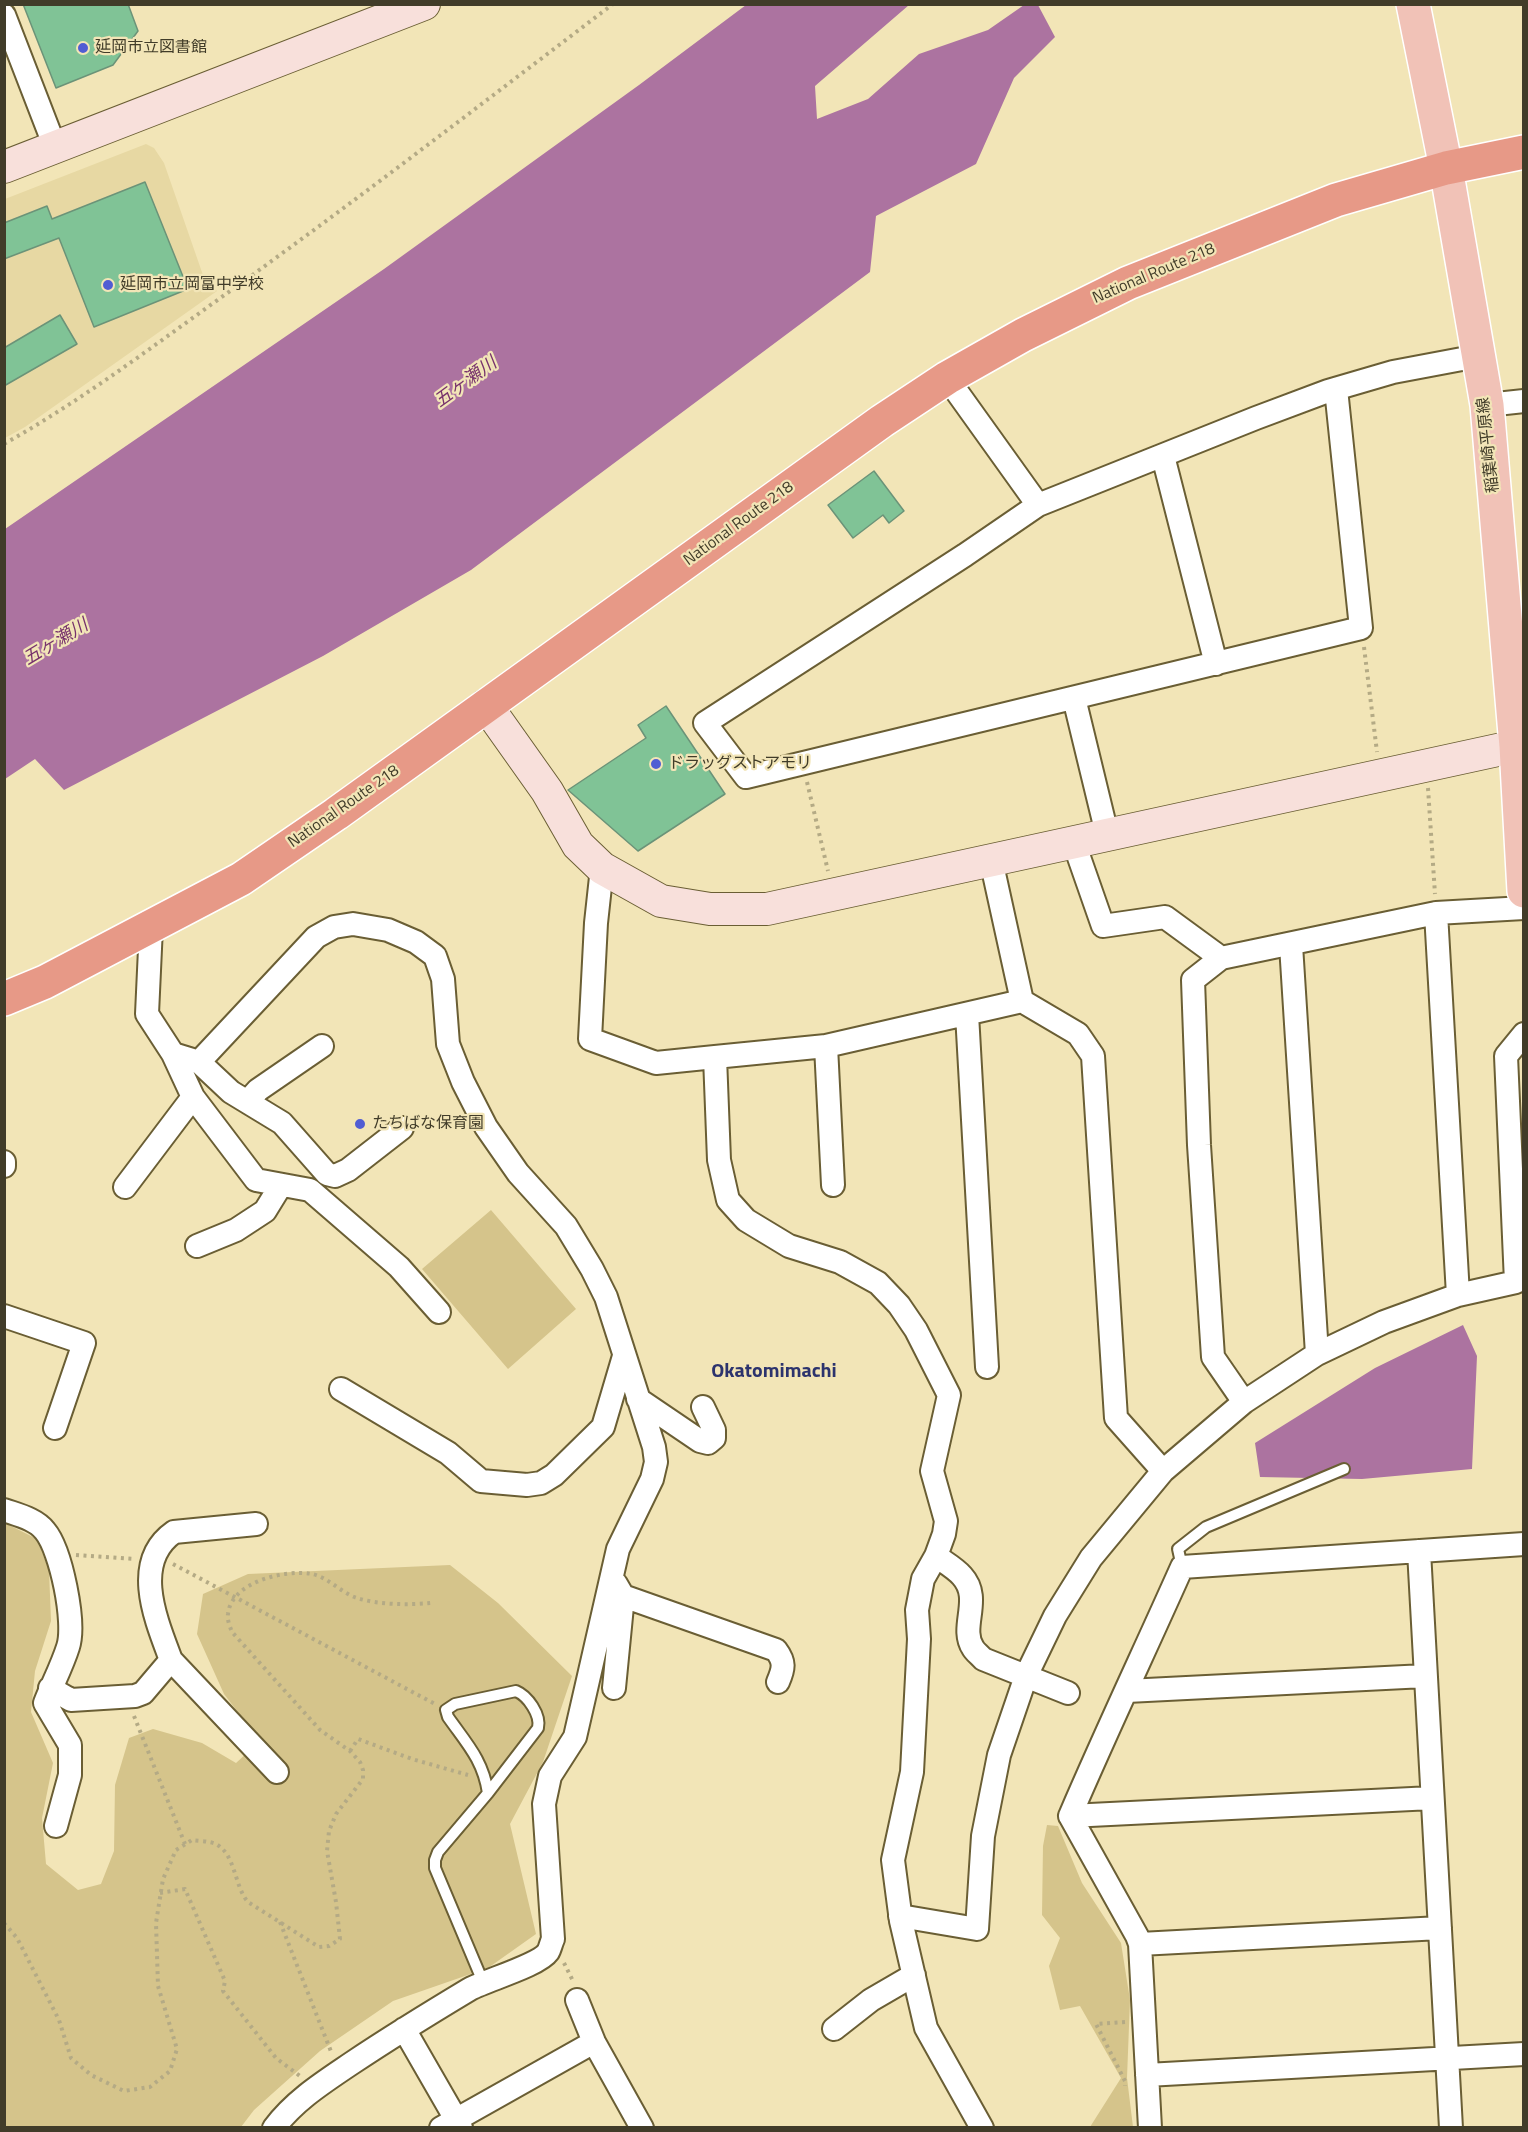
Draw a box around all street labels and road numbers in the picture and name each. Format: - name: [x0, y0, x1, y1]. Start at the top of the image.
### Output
- street label: National Route 218: [1090, 240, 1218, 308]
- street label: 稲葉崎平原線: [1474, 396, 1504, 494]
- street label: National Route 218: [680, 478, 798, 570]
- street label: National Route 218: [285, 762, 403, 852]

